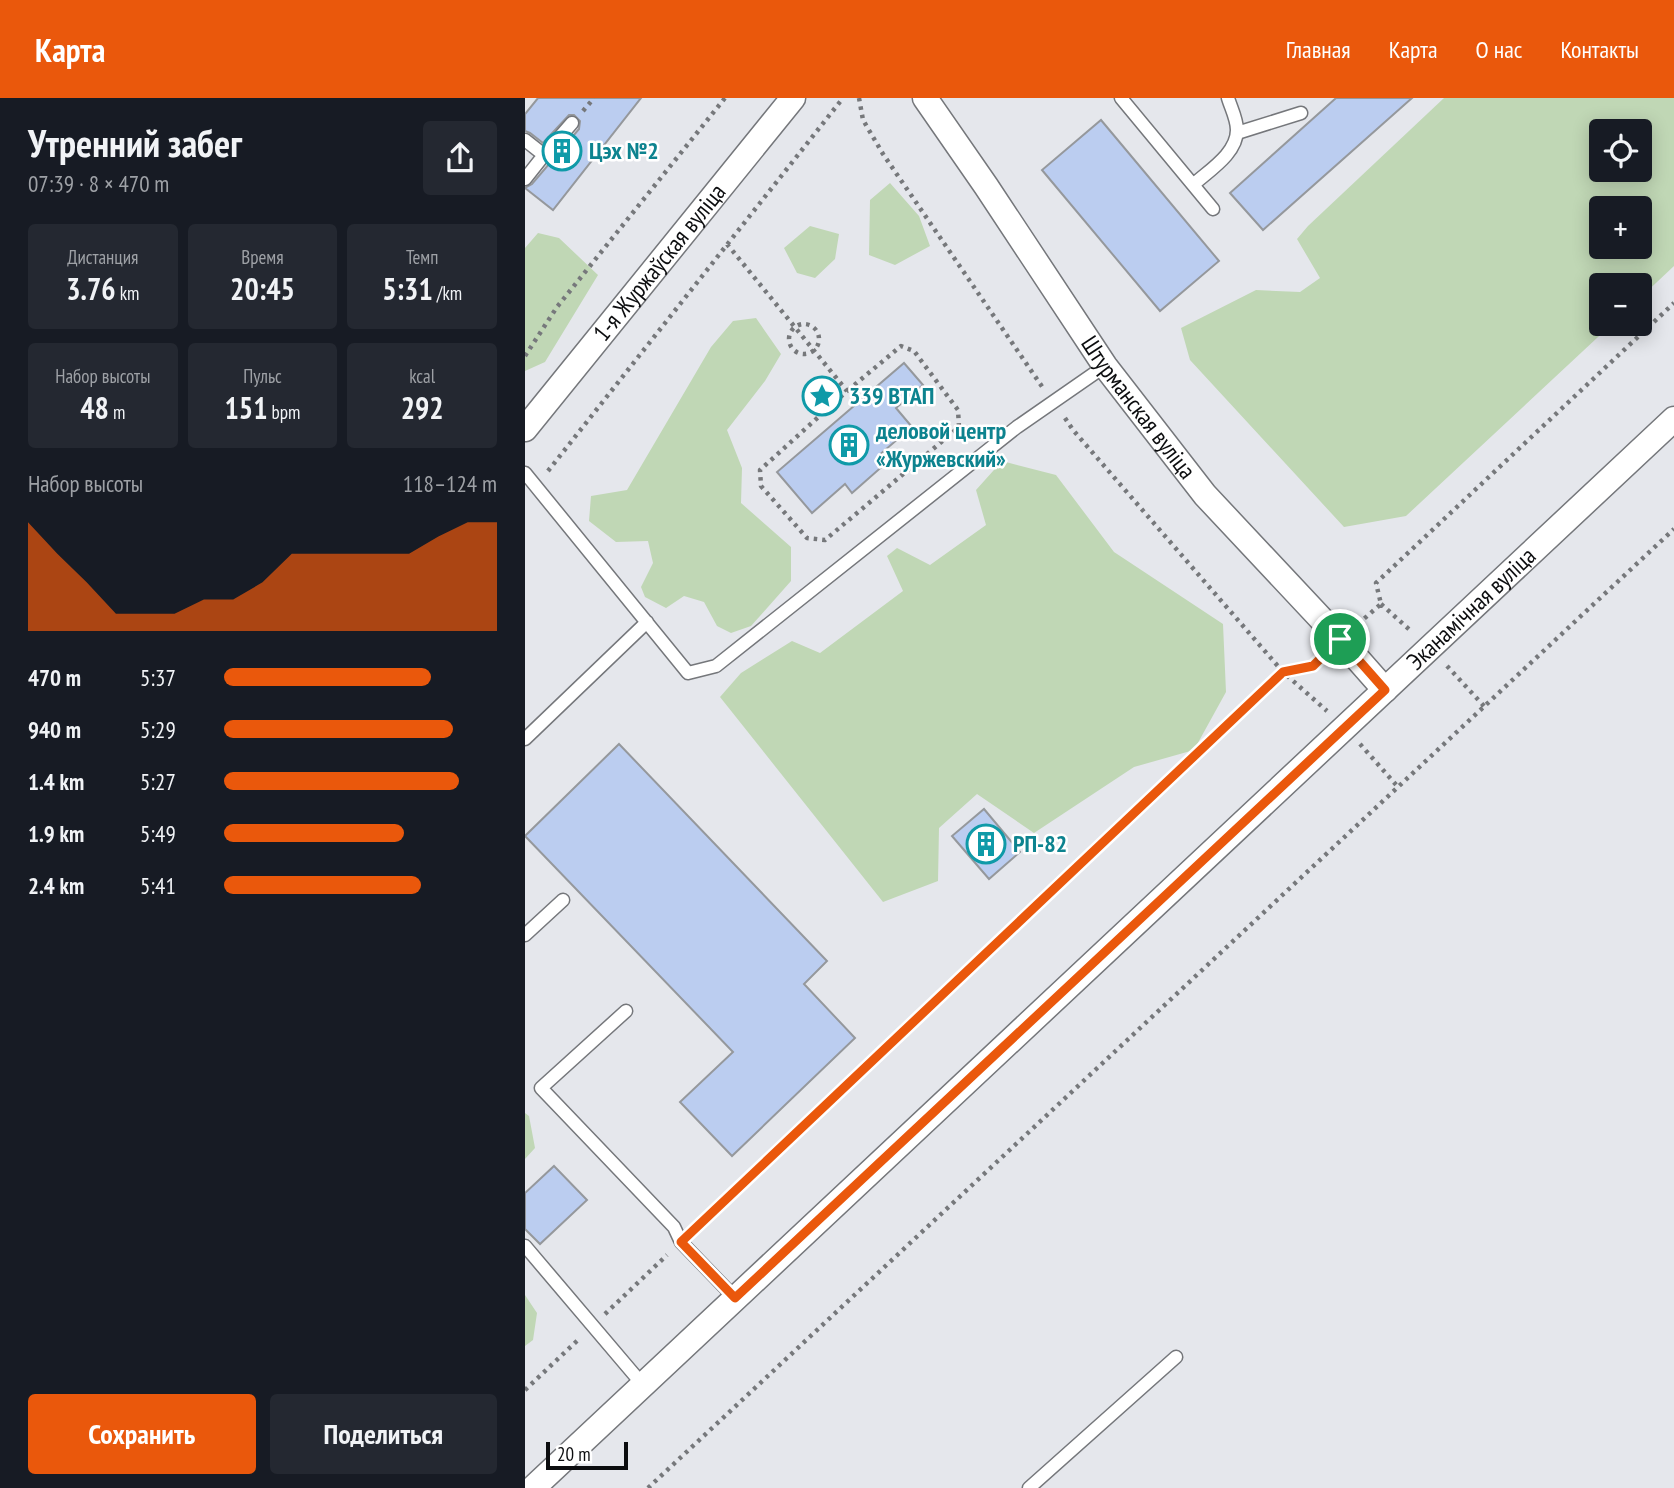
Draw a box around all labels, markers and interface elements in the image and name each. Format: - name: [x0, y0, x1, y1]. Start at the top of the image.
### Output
- text: Карта: [35, 28, 105, 71]
- text: Главная: [1286, 34, 1351, 65]
- text: Карта: [1389, 34, 1438, 65]
- text: О нас: [1476, 34, 1522, 65]
- text: Контакты: [1560, 34, 1639, 65]
- text: Утренний забег: [28, 118, 242, 167]
- map controls: [1589, 119, 1652, 336]
- button: locate: [1589, 119, 1652, 182]
- button: share: [423, 121, 497, 195]
- building icon: Цэх №2: [541, 130, 583, 172]
- place label: Цэх №2: [589, 135, 659, 166]
- text: 07:39 · 8 × 470 m: [28, 169, 169, 198]
- street label: 1-я Журжаўская вуліца: [586, 177, 732, 348]
- button: +: [1589, 196, 1652, 259]
- text: Дистанция: [67, 245, 138, 269]
- text: Время: [241, 245, 284, 269]
- text: Темп: [406, 245, 438, 269]
- text: 3.76: [66, 269, 116, 308]
- text: 20:45: [230, 269, 295, 308]
- text: 5:31: [382, 269, 433, 308]
- button: −: [1589, 273, 1652, 336]
- text: km: [116, 281, 139, 305]
- text: /km: [433, 281, 462, 305]
- street label: Штурманская вуліца: [1074, 330, 1203, 485]
- text: Набор высоты: [55, 364, 150, 388]
- text: Пульс: [243, 364, 282, 388]
- text: kcal: [409, 364, 435, 388]
- place icon: 339 ВТАП: [801, 375, 843, 417]
- place label: 339 ВТАП: [849, 380, 934, 411]
- text: 48: [80, 388, 109, 427]
- text: 151: [225, 388, 268, 427]
- text: 292: [401, 388, 444, 427]
- text: m: [109, 400, 125, 424]
- text: bpm: [268, 400, 300, 424]
- place label: деловой центр «Журжевский»: [875, 415, 1006, 474]
- building icon: деловой центр «Журжевский»: [828, 424, 870, 466]
- text: Набор высоты: [28, 469, 143, 498]
- text: 118–124 m: [403, 469, 497, 498]
- street label: Эканамічная вуліца: [1400, 541, 1542, 676]
- pin: [1310, 609, 1370, 669]
- icon: arrive: [1321, 620, 1359, 658]
- text: 470 m: [28, 663, 81, 692]
- text: 5:37: [140, 663, 176, 692]
- text: 940 m: [28, 715, 81, 744]
- text: 5:29: [140, 715, 176, 744]
- text: 1.4 km: [28, 767, 84, 796]
- text: 5:27: [140, 767, 176, 796]
- text: 1.9 km: [28, 819, 84, 848]
- text: 5:49: [140, 819, 176, 848]
- building icon: РП-82: [965, 823, 1007, 865]
- place label: РП-82: [1013, 828, 1067, 859]
- text: 2.4 km: [28, 871, 84, 900]
- text: 5:41: [140, 871, 176, 900]
- button: Сохранить: [28, 1394, 256, 1474]
- button: Поделиться: [270, 1394, 497, 1474]
- scale bar: [546, 1439, 628, 1471]
- text: 20 m: [557, 1442, 591, 1466]

